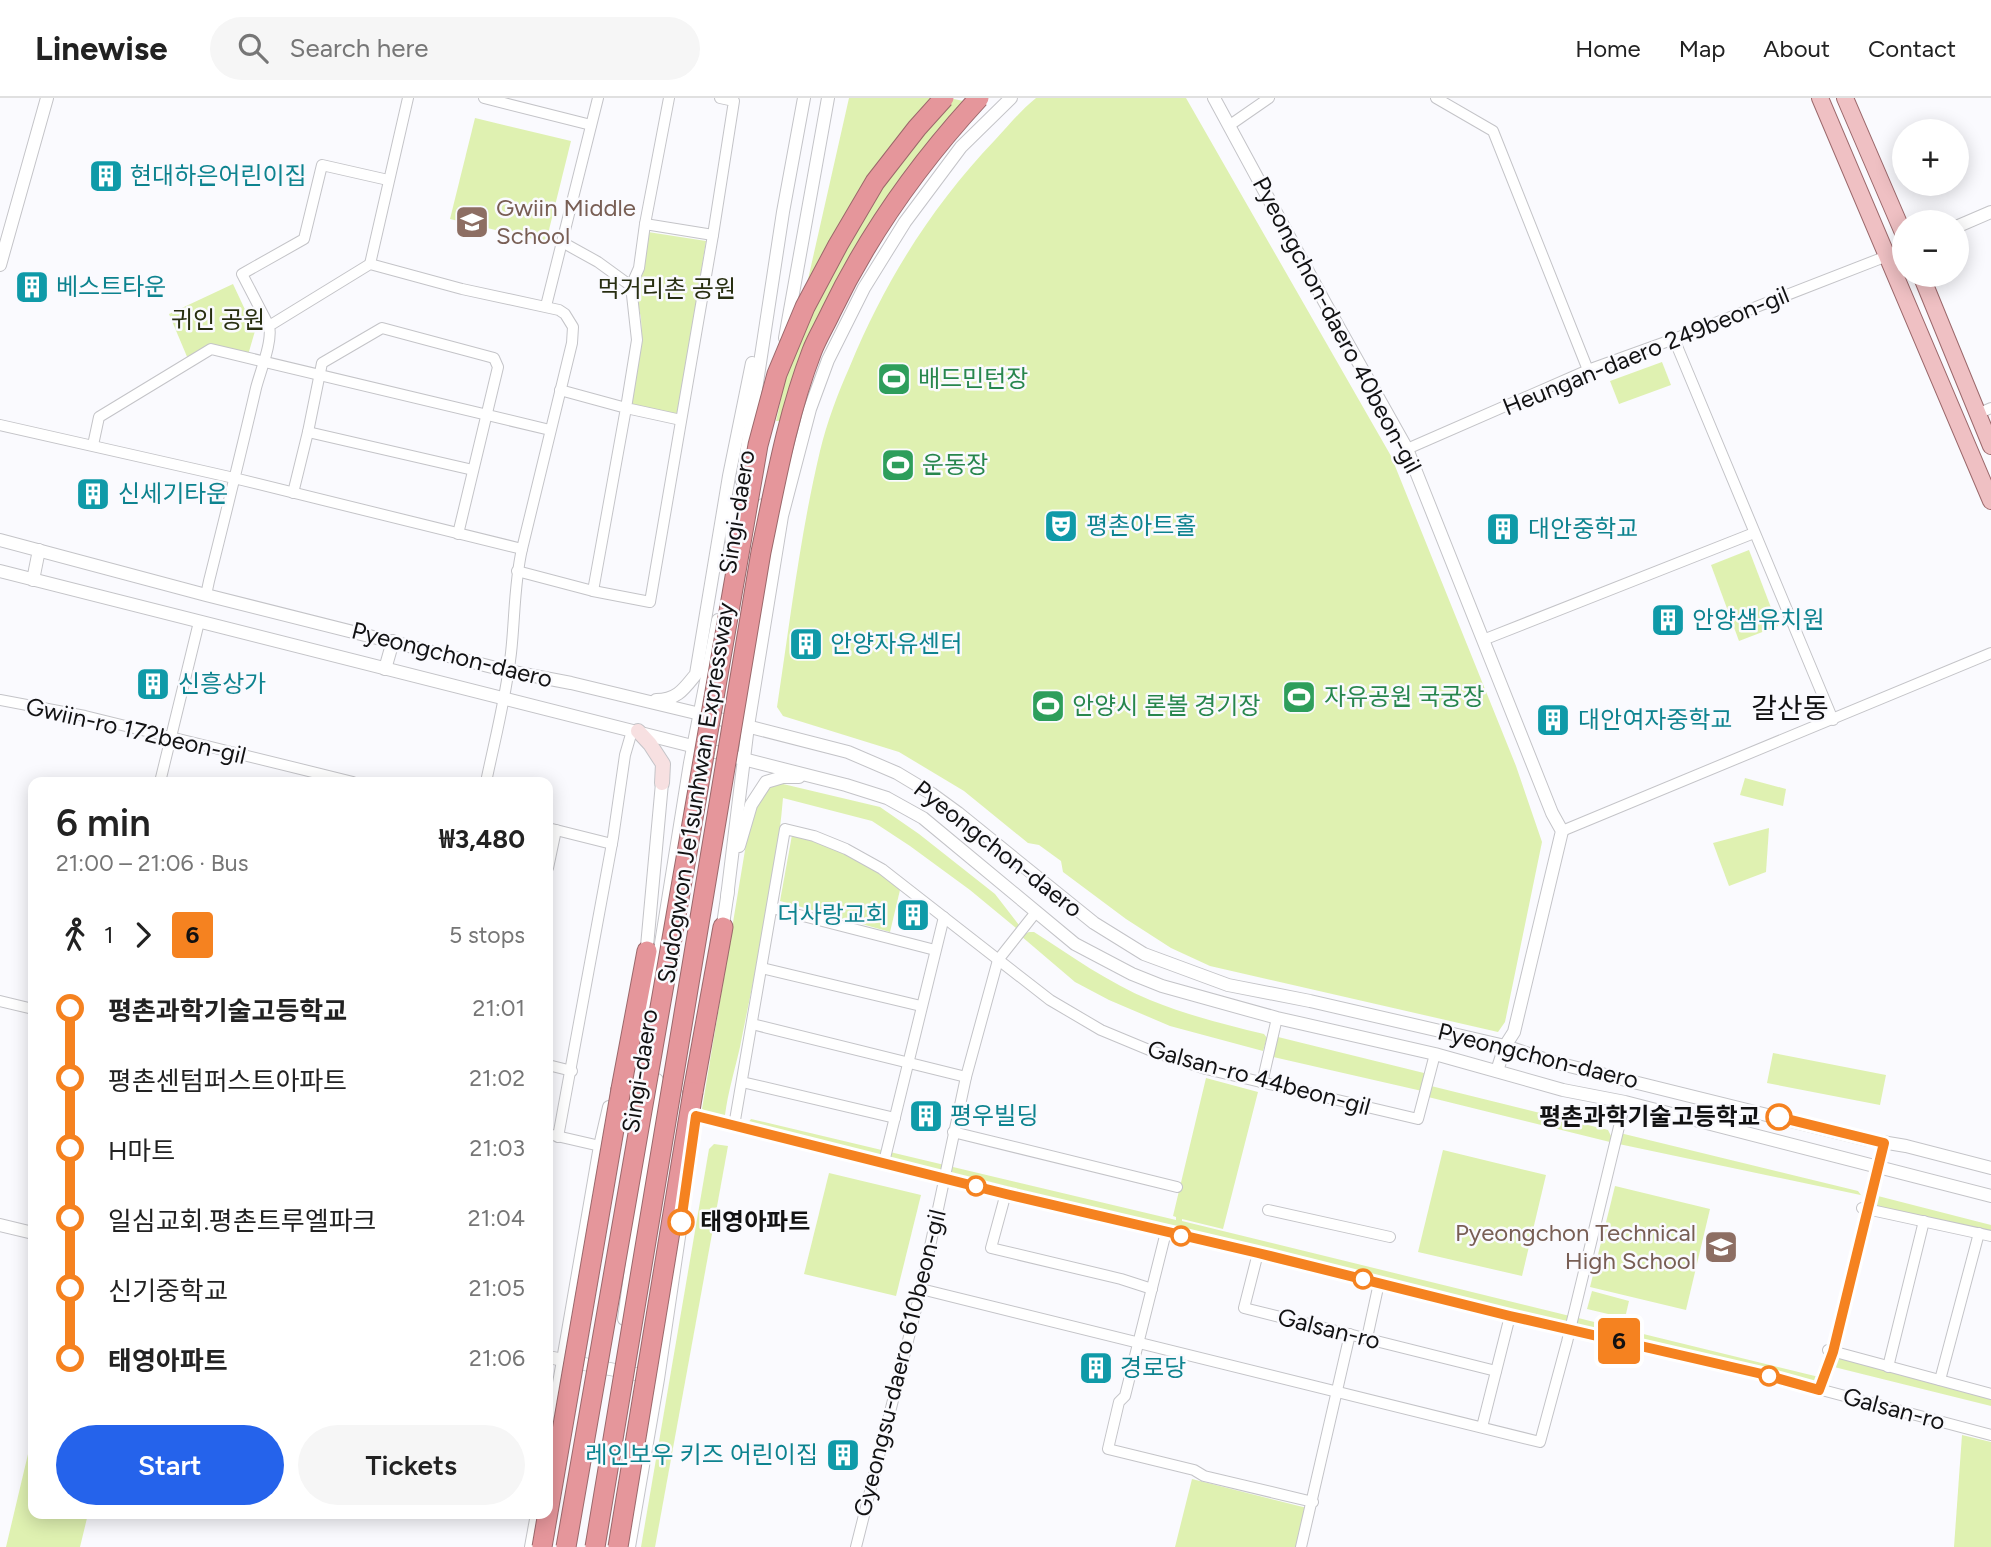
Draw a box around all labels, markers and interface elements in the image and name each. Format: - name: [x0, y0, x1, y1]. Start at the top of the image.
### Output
- search box: [210, 17, 700, 80]
- text: Linewise: [35, 29, 168, 68]
- icon: search: [234, 29, 272, 67]
- text: Search here: [290, 32, 428, 64]
- text: Home: [1575, 34, 1641, 63]
- text: Map: [1679, 34, 1725, 63]
- text: About: [1763, 34, 1830, 63]
- text: Contact: [1868, 34, 1956, 63]
- map controls: [1892, 119, 1969, 287]
- button: +: [1892, 119, 1969, 196]
- building icon: 현대하은어린이집: [87, 157, 125, 195]
- place label: 현대하은어린이집: [130, 161, 307, 190]
- street label: Pyeongchon-daero 40beon-gil: [1247, 172, 1428, 478]
- place label: Gwiin Middle School: [496, 193, 636, 250]
- school or university icon: Gwiin Middle School: [453, 203, 491, 241]
- button: −: [1892, 210, 1969, 287]
- building icon: 베스트타운: [13, 268, 51, 306]
- place label: 베스트타운: [56, 272, 166, 301]
- park label: 먹거리촌 공원: [598, 274, 736, 303]
- street label: Heungan-daero 249beon-gil: [1498, 280, 1793, 421]
- park label: 귀인 공원: [171, 305, 265, 334]
- sports icon: 배드민턴장: [875, 360, 913, 398]
- place label: 배드민턴장: [918, 364, 1028, 393]
- sports icon: 운동장: [879, 446, 917, 484]
- street label: Singi-daero: [712, 448, 761, 576]
- place label: 운동장: [922, 450, 988, 479]
- building icon: 신세기타운: [74, 475, 112, 513]
- place label: 신세기타운: [118, 479, 228, 508]
- theatre icon: 평촌아트홀: [1042, 507, 1080, 545]
- building icon: 대안중학교: [1484, 510, 1522, 548]
- place label: 평촌아트홀: [1086, 511, 1196, 540]
- place label: 대안중학교: [1528, 514, 1638, 543]
- street label: Sudogwon Je1sunhwan Expressway: [651, 600, 740, 985]
- building icon: 안양샘유치원: [1649, 601, 1687, 639]
- place label: 안양샘유치원: [1692, 605, 1824, 634]
- street label: Pyeongchon-daero: [349, 616, 556, 693]
- building icon: 안양자유센터: [787, 625, 825, 663]
- place label: 안양자유센터: [830, 629, 962, 658]
- building icon: 신흥상가: [134, 665, 172, 703]
- place label: 신흥상가: [178, 669, 266, 698]
- sports icon: 자유공원 국궁장: [1280, 678, 1318, 716]
- place label: 자유공원 국궁장: [1324, 682, 1485, 711]
- sports icon: 안양시 론볼 경기장: [1029, 687, 1067, 725]
- street label: Gwiin-ro 172beon-gil: [23, 691, 249, 770]
- place label: 안양시 론볼 경기장: [1072, 691, 1261, 720]
- district label: 갈산동: [1751, 691, 1829, 725]
- building icon: 대안여자중학교: [1534, 701, 1572, 739]
- place label: 대안여자중학교: [1578, 705, 1733, 734]
- street label: Pyeongchon-daero: [908, 774, 1088, 923]
- text: 6 min: [56, 800, 151, 846]
- text: ₩3,480: [439, 823, 525, 855]
- text: 21:00 – 21:06 · Bus: [56, 849, 248, 877]
- building icon: 더사랑교회: [894, 896, 932, 934]
- place label: 더사랑교회: [778, 900, 888, 929]
- icon: walk: [56, 916, 94, 954]
- icon: forward: [124, 916, 162, 954]
- text: 6: [186, 920, 199, 949]
- text: 1: [104, 921, 114, 949]
- text: 5 stops: [449, 921, 525, 949]
- text: 21:01: [473, 994, 525, 1022]
- text: 평촌과학기술고등학교: [108, 995, 347, 1027]
- street label: Singi-daero: [615, 1007, 664, 1135]
- street label: Pyeongchon-daero: [1435, 1017, 1642, 1094]
- street label: Galsan-ro 44beon-gil: [1144, 1034, 1374, 1121]
- text: 21:02: [469, 1064, 525, 1092]
- text: 평촌센텀퍼스트아파트: [108, 1065, 347, 1097]
- building icon: 평우빌딩: [907, 1097, 945, 1135]
- place label: 평우빌딩: [950, 1101, 1038, 1130]
- place label: 평촌과학기술고등학교: [1539, 1102, 1760, 1131]
- marker: 평촌과학기술고등학교: [1766, 1104, 1792, 1130]
- text: 21:03: [470, 1134, 525, 1162]
- text: H마트: [108, 1135, 175, 1167]
- unlabelled marker: [966, 1176, 986, 1196]
- text: 21:04: [468, 1204, 525, 1232]
- text: 일심교회.평촌트루엘파크: [108, 1205, 377, 1237]
- street label: Gyeongsu-daero 610beon-gil: [847, 1206, 952, 1519]
- place label: 태영아파트: [700, 1207, 810, 1236]
- marker: 태영아파트: [668, 1209, 694, 1235]
- place label: Pyeongchon Technical High School: [1455, 1218, 1696, 1275]
- unlabelled marker: [1171, 1226, 1191, 1246]
- school or university icon: Pyeongchon Technical High School: [1702, 1228, 1740, 1266]
- unlabelled marker: [1353, 1269, 1373, 1289]
- text: 21:05: [469, 1274, 525, 1302]
- text: 신기중학교: [108, 1275, 228, 1307]
- street label: Galsan-ro: [1275, 1302, 1383, 1355]
- line badge: 6: [1596, 1318, 1642, 1364]
- text: 6: [1612, 1326, 1626, 1355]
- text: 21:06: [469, 1344, 525, 1372]
- text: 태영아파트: [108, 1345, 228, 1377]
- building icon: 경로당: [1077, 1349, 1115, 1387]
- place label: 경로당: [1120, 1353, 1186, 1382]
- unlabelled marker: [1759, 1366, 1779, 1386]
- street label: Galsan-ro: [1840, 1381, 1948, 1436]
- button: Start: [56, 1425, 284, 1505]
- button: Tickets: [298, 1425, 525, 1505]
- building icon: 레인보우 키즈 어린이집: [824, 1436, 862, 1474]
- place label: 레인보우 키즈 어린이집: [585, 1440, 818, 1469]

